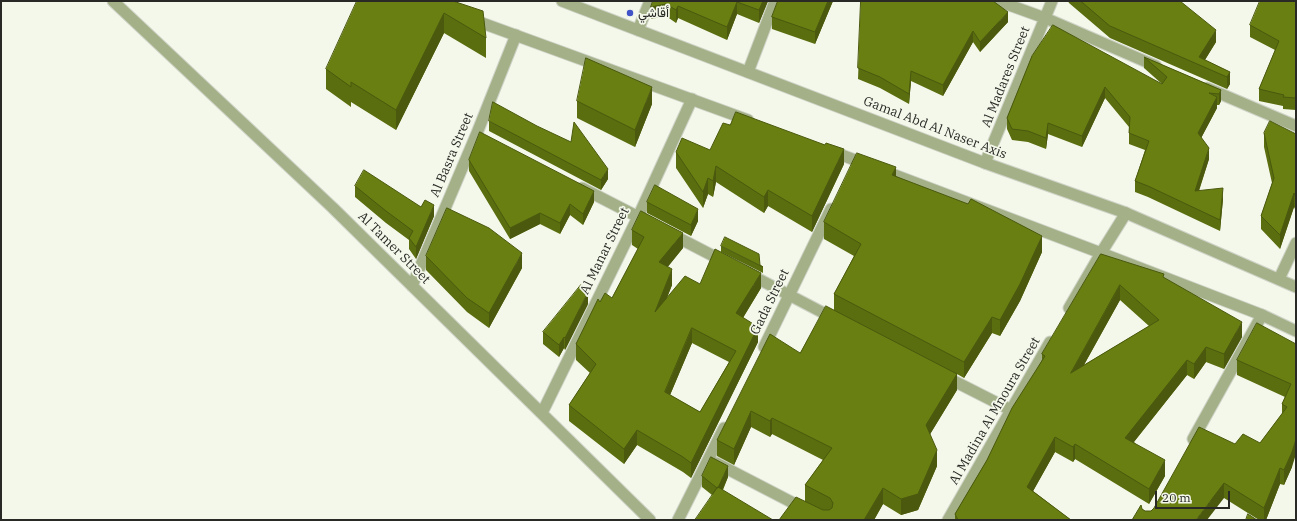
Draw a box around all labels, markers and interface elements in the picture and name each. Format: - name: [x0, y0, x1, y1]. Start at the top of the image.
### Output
- place label: أقاشي: [638, 5, 669, 21]
- marker: أقاشي: [625, 8, 635, 18]
- street label: Al Madares Street: [979, 24, 1033, 130]
- street label: Gamal Abd Al Naser Axis: [861, 93, 1009, 163]
- street label: Al Basra Street: [427, 110, 477, 200]
- street label: Al Manar Street: [577, 205, 633, 297]
- street label: Al Tamer Street: [355, 209, 433, 287]
- street label: Gada Street: [747, 267, 793, 337]
- street label: Al Madina Al Mnoura Street: [946, 334, 1044, 488]
- scale bar: [1157, 483, 1232, 509]
- text: 20 m: [1162, 490, 1191, 505]

